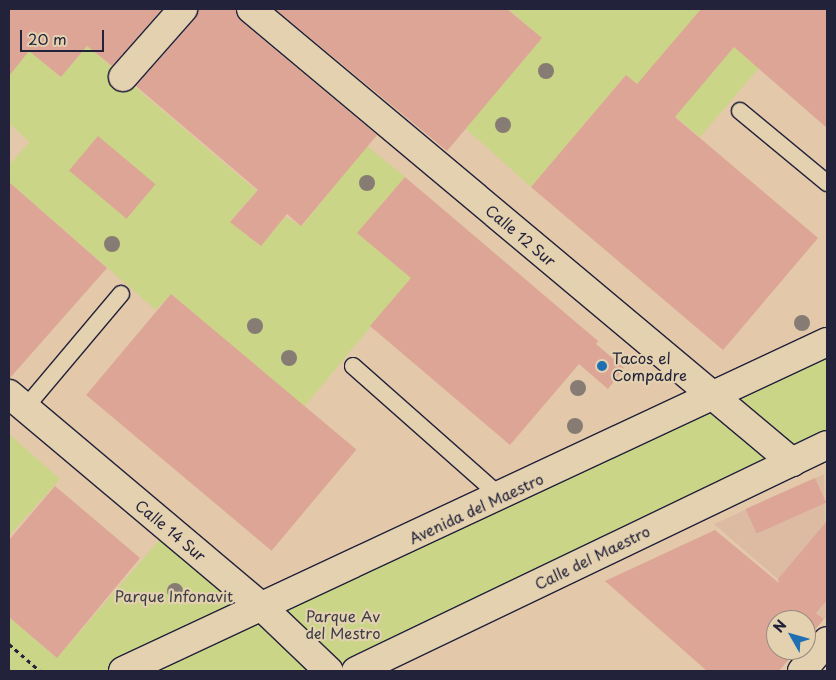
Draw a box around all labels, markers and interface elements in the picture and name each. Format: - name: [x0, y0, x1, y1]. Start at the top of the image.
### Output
- scale bar: [22, 20, 106, 52]
- text: 20 m: [28, 27, 67, 50]
- street label: Calle 12 Sur: [481, 200, 561, 270]
- place label: Tacos el Compadre: [612, 348, 687, 383]
- marker: Tacos el Compadre: [596, 360, 608, 372]
- street label: Avenida del Maestro: [406, 469, 546, 547]
- street label: Calle 14 Sur: [132, 495, 210, 565]
- street label: Calle del Maestro: [532, 521, 652, 593]
- park label: Parque Infonavit: [114, 587, 234, 605]
- park label: Parque Av del Mestro: [305, 606, 381, 641]
- north arrow: [766, 610, 816, 660]
- text: N: [768, 615, 791, 637]

